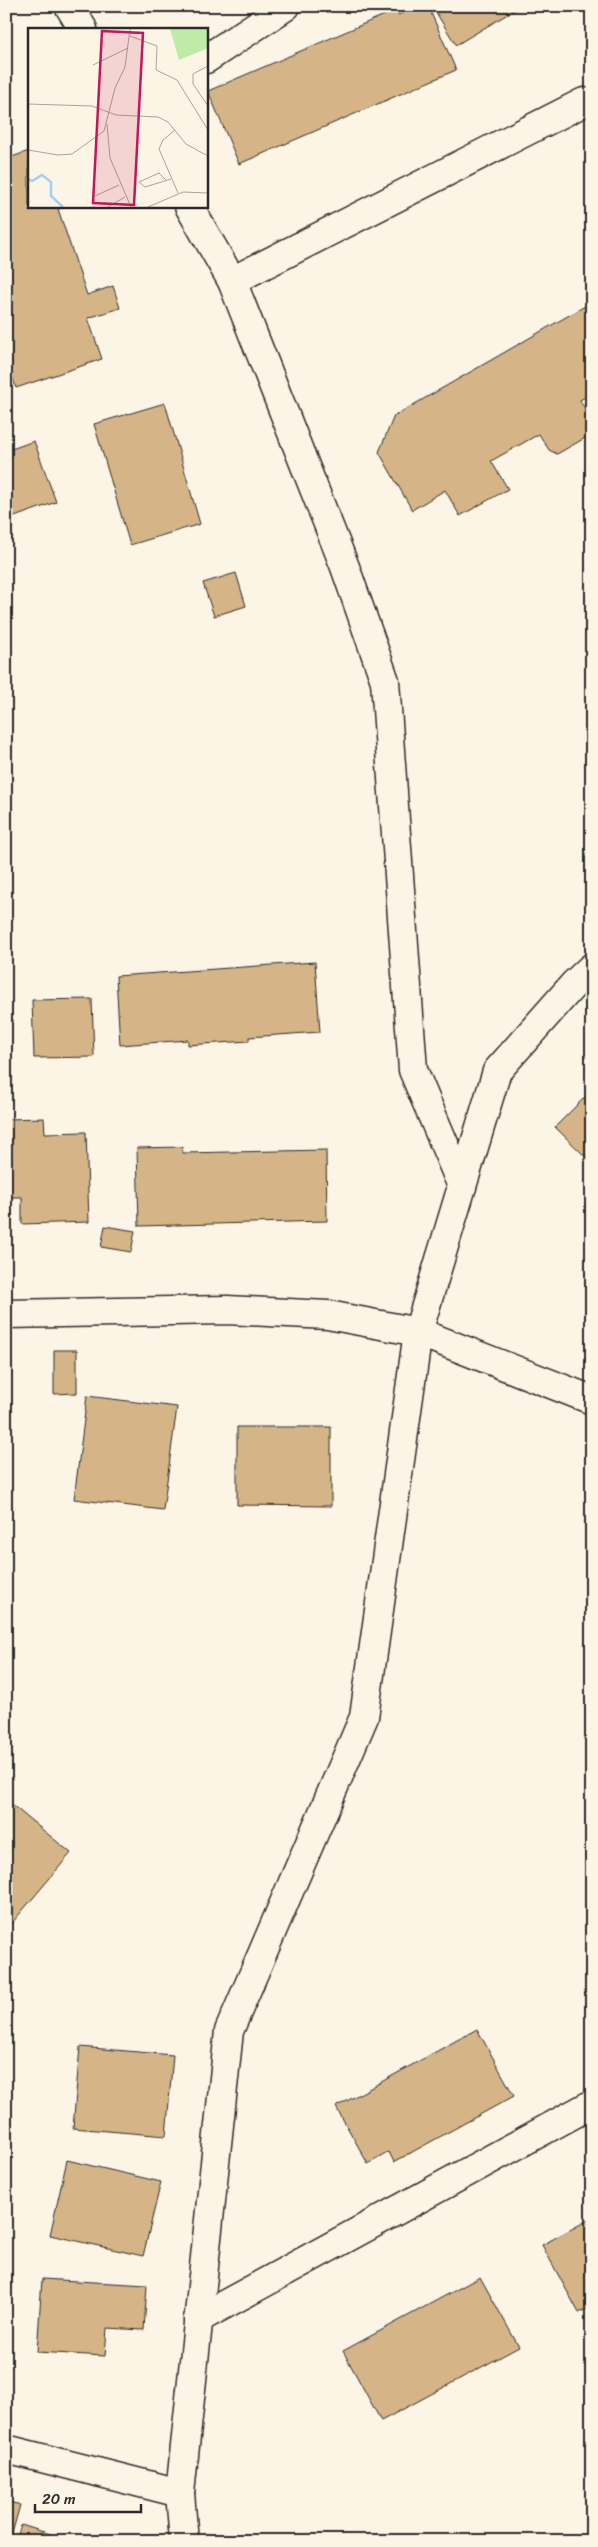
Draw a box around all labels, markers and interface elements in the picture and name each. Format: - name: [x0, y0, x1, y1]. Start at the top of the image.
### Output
- inset map: [28, 28, 208, 208]
- scale bar: [35, 2482, 141, 2514]
- text: 20 m: [42, 2486, 76, 2512]

